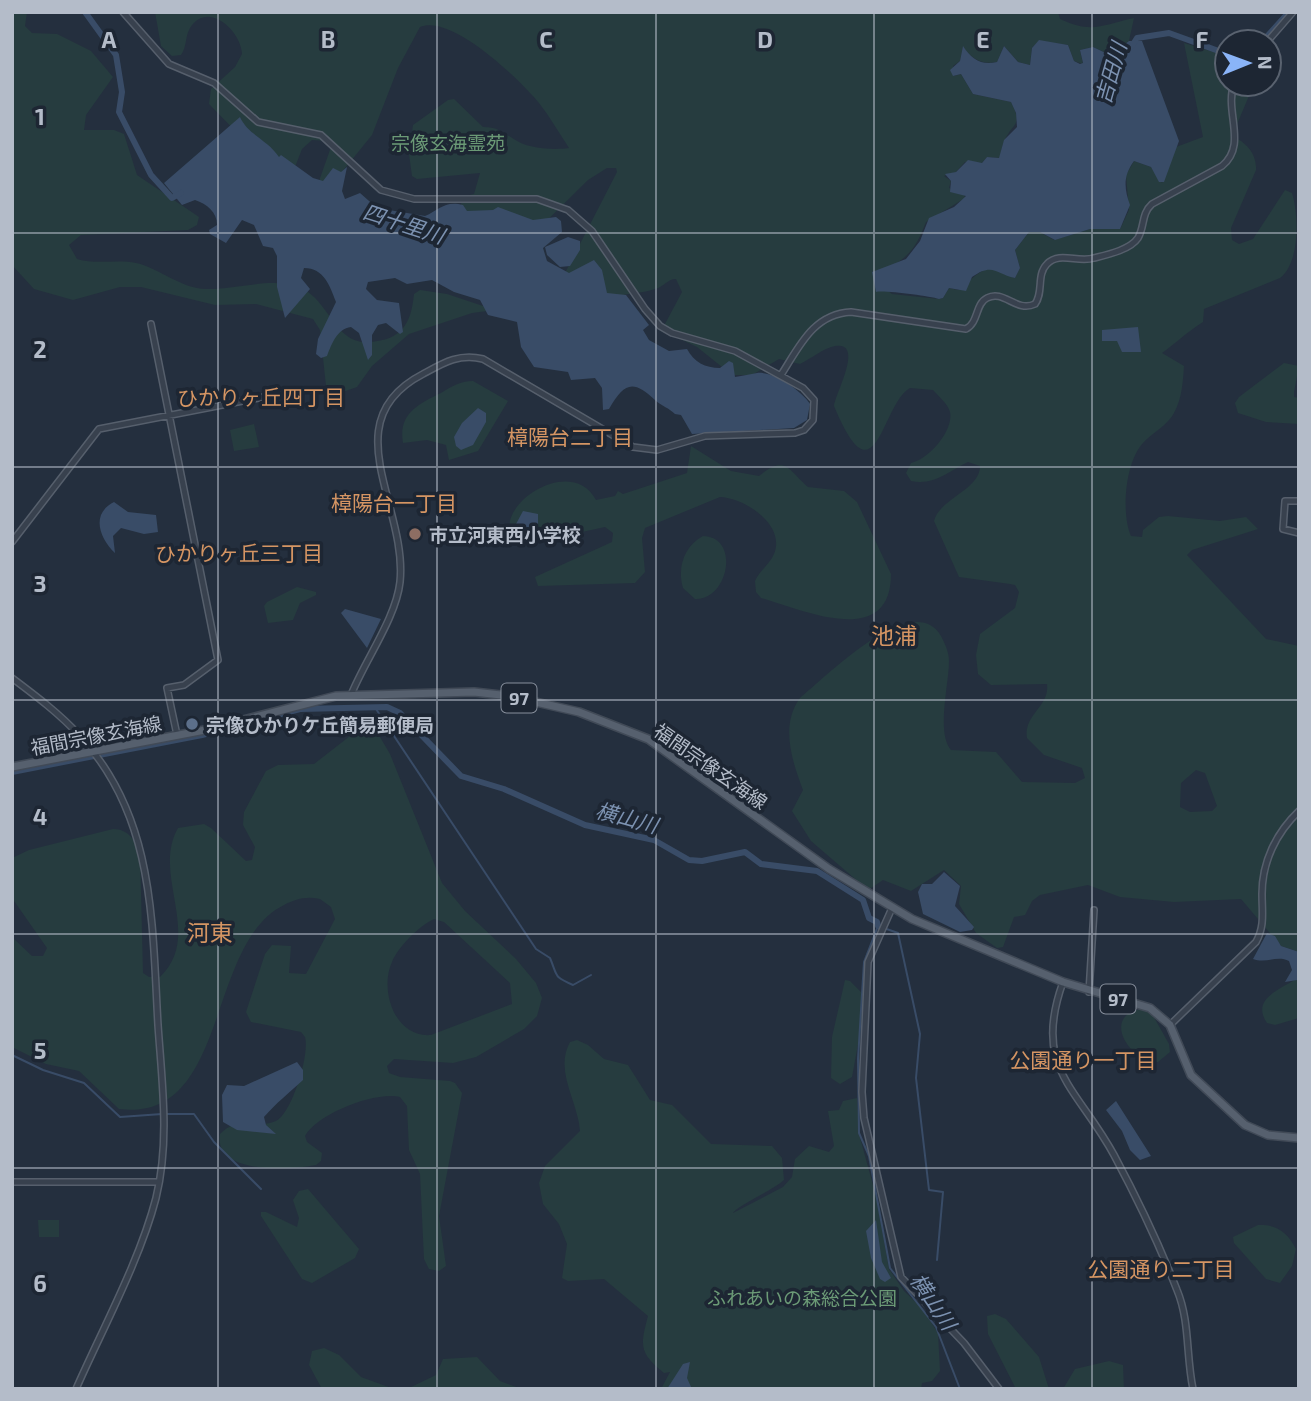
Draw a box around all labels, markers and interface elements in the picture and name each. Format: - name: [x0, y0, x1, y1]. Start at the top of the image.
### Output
- text: A: [101, 25, 117, 53]
- text: B: [321, 25, 335, 53]
- text: C: [539, 25, 553, 53]
- text: D: [757, 25, 773, 53]
- text: E: [976, 25, 990, 53]
- text: F: [1196, 25, 1209, 53]
- north arrow: [1213, 28, 1283, 98]
- water label: 吉田川: [1089, 37, 1131, 107]
- text: N: [1254, 56, 1277, 70]
- text: 1: [35, 102, 45, 130]
- park label: 宗像玄海霊苑: [391, 131, 505, 154]
- water label: 四十里川: [360, 198, 450, 248]
- text: 2: [33, 335, 47, 363]
- district label: ひかりヶ丘四丁目: [177, 384, 345, 409]
- district label: 樟陽台二丁目: [507, 424, 633, 449]
- district label: 樟陽台一丁目: [331, 490, 457, 515]
- place label: 市立河東西小学校: [429, 523, 581, 546]
- marker: 市立河東西小学校: [407, 526, 423, 542]
- district label: ひかりヶ丘三丁目: [155, 540, 323, 565]
- text: 3: [33, 569, 47, 597]
- district label: 池浦: [871, 621, 917, 649]
- road number: 97: [502, 684, 536, 712]
- street label: 福間宗像玄海線: [29, 711, 163, 759]
- place label: 宗像ひかりケ丘簡易郵便局: [206, 713, 434, 736]
- marker: 宗像ひかりケ丘簡易郵便局: [184, 716, 200, 732]
- street label: 福間宗像玄海線: [650, 718, 772, 814]
- water label: 横山川: [593, 797, 663, 838]
- text: 4: [33, 802, 47, 830]
- district label: 河東: [187, 918, 233, 946]
- road number: 97: [1100, 984, 1136, 1014]
- text: 5: [34, 1036, 46, 1064]
- district label: 公園通り一丁目: [1010, 1047, 1157, 1072]
- district label: 公園通り二丁目: [1088, 1256, 1235, 1281]
- water label: 横山川: [906, 1268, 963, 1336]
- text: 6: [33, 1269, 47, 1297]
- park label: ふれあいの森総合公園: [707, 1286, 897, 1309]

